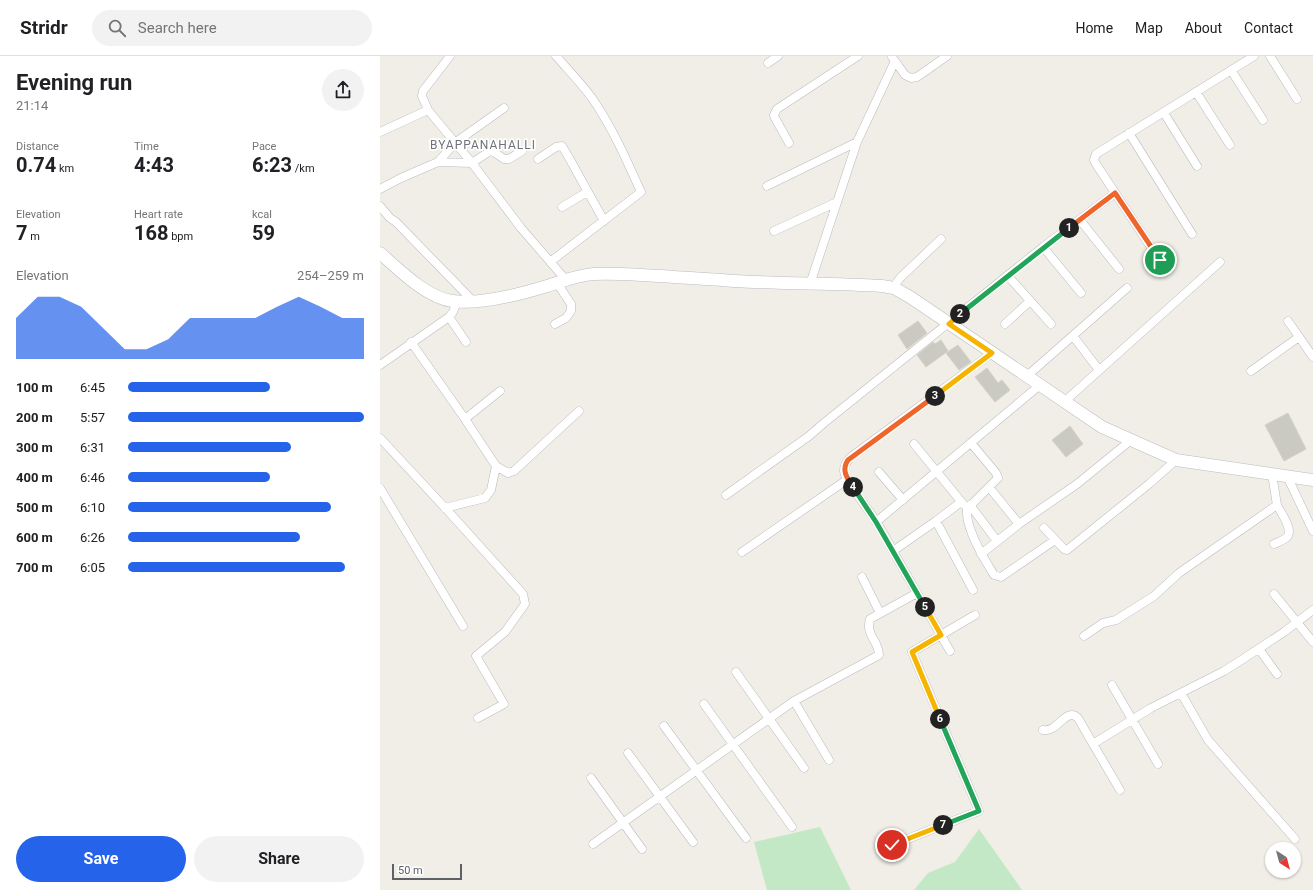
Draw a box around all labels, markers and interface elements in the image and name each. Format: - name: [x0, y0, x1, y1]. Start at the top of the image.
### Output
- search box: [92, 10, 372, 46]
- text: Stridr: [20, 16, 68, 39]
- icon: search: [106, 17, 128, 39]
- text: Search here: [138, 19, 217, 37]
- text: Home: [1075, 20, 1113, 36]
- text: Map: [1135, 20, 1163, 36]
- text: About: [1185, 20, 1222, 36]
- text: Contact: [1244, 20, 1293, 36]
- button: share: [322, 69, 364, 111]
- text: Evening run: [16, 70, 132, 95]
- text: 21:14: [16, 98, 48, 113]
- district label: BYAPPANAHALLI: [430, 138, 536, 152]
- text: Distance: [16, 140, 59, 153]
- text: Time: [134, 140, 159, 153]
- text: Pace: [252, 140, 276, 153]
- text: 0.74: [16, 153, 56, 177]
- text: 4:43: [134, 153, 174, 177]
- text: 6:23: [252, 153, 292, 177]
- text: km: [56, 162, 74, 175]
- text: /km: [292, 162, 315, 175]
- text: Elevation: [16, 208, 61, 221]
- text: Heart rate: [134, 208, 183, 221]
- text: kcal: [252, 208, 272, 221]
- pin: 1: [1059, 218, 1079, 238]
- text: 7: [16, 221, 27, 245]
- text: 168: [134, 221, 168, 245]
- text: 59: [252, 221, 275, 245]
- text: 1: [1066, 221, 1072, 234]
- text: m: [27, 230, 40, 243]
- text: bpm: [168, 230, 193, 243]
- pin: [1143, 243, 1177, 277]
- icon: arrive: [1149, 249, 1171, 271]
- text: Elevation: [16, 268, 69, 283]
- text: 254–259 m: [297, 268, 364, 283]
- pin: 2: [950, 304, 970, 324]
- text: 2: [957, 307, 963, 320]
- text: 100 m: [16, 380, 53, 395]
- text: 6:45: [80, 380, 105, 395]
- pin: 3: [925, 386, 945, 406]
- text: 3: [932, 389, 938, 402]
- text: 200 m: [16, 410, 53, 425]
- text: 5:57: [80, 410, 105, 425]
- text: 300 m: [16, 440, 53, 455]
- text: 6:31: [80, 440, 105, 455]
- text: 400 m: [16, 470, 53, 485]
- text: 6:46: [80, 470, 105, 485]
- pin: 4: [843, 477, 863, 497]
- text: 4: [850, 480, 856, 493]
- text: 500 m: [16, 500, 53, 515]
- text: 6:10: [80, 500, 105, 515]
- text: 600 m: [16, 530, 53, 545]
- text: 6:26: [80, 530, 105, 545]
- text: 700 m: [16, 560, 53, 575]
- text: 6:05: [80, 560, 105, 575]
- pin: 5: [915, 597, 935, 617]
- text: 5: [922, 600, 928, 613]
- pin: 6: [930, 709, 950, 729]
- text: 6: [937, 712, 943, 725]
- pin: 7: [933, 815, 953, 835]
- text: 7: [940, 818, 946, 831]
- pin: [875, 828, 909, 862]
- icon: check: [881, 834, 903, 856]
- button: Save: [16, 836, 186, 882]
- button: Share: [194, 836, 364, 882]
- north arrow: [1265, 842, 1301, 878]
- map controls: [1265, 842, 1301, 878]
- scale bar: [392, 862, 462, 881]
- text: 50 m: [398, 864, 423, 877]

